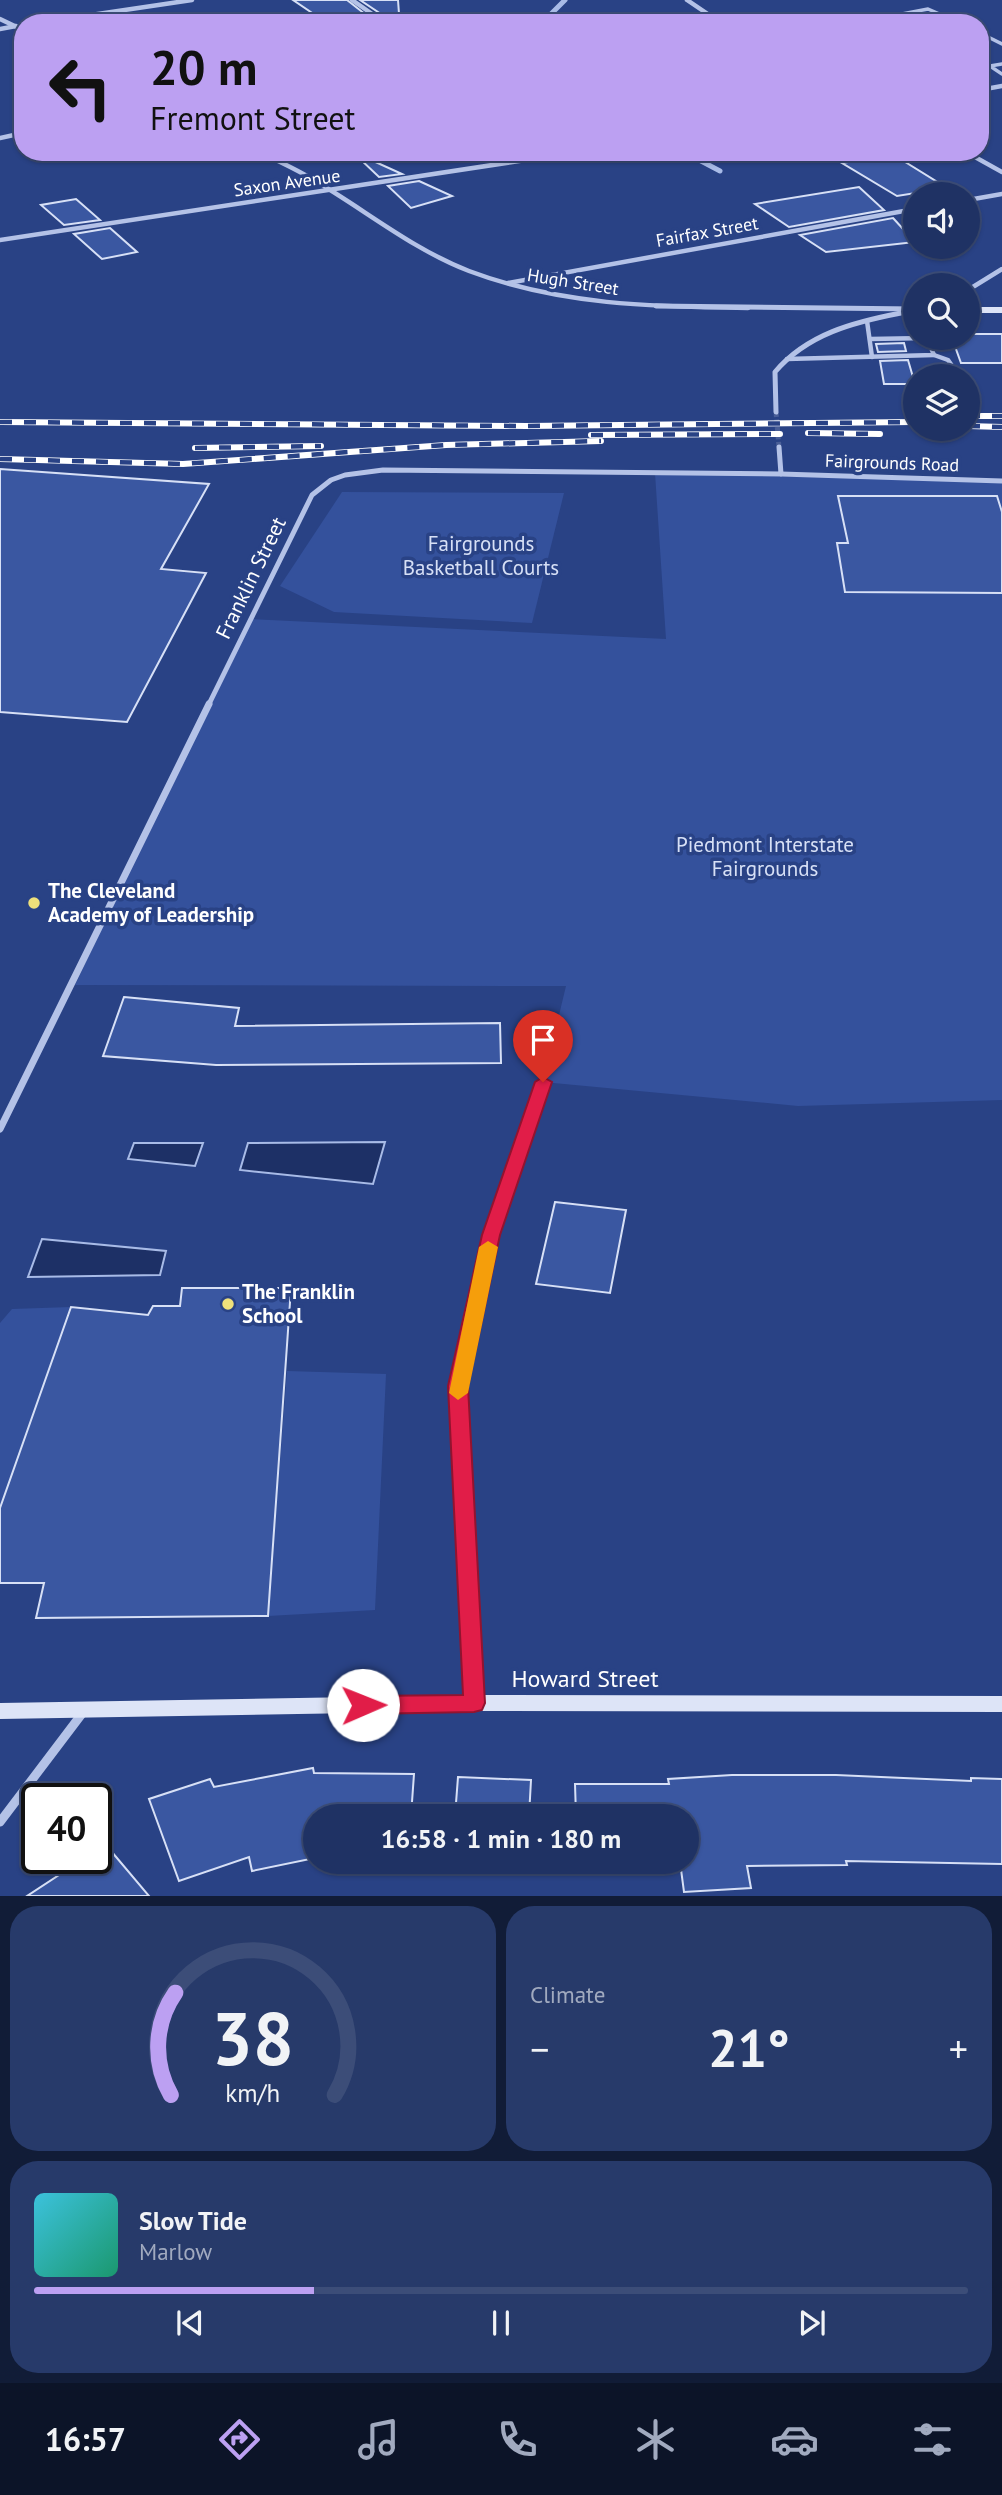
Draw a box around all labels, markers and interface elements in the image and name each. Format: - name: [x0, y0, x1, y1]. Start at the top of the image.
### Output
- text: 20 m: [150, 35, 257, 99]
- icon: left: [35, 42, 126, 133]
- text: Fremont Street: [150, 97, 355, 139]
- street label: Saxon Avenue: [232, 164, 342, 201]
- map controls: [903, 182, 980, 441]
- button: sound: [903, 182, 980, 259]
- street label: Fairfax Street: [654, 211, 760, 252]
- street label: Hugh Street: [526, 263, 620, 300]
- button: search: [903, 273, 980, 350]
- button: layers: [903, 364, 980, 441]
- street label: Fairgrounds Road: [824, 449, 960, 476]
- street label: Franklin Street: [209, 512, 292, 643]
- park label: Fairgrounds Basketball Courts: [403, 530, 559, 581]
- park label: Piedmont Interstate Fairgrounds: [676, 831, 854, 882]
- place label: The Cleveland Academy of Leadership: [48, 877, 254, 928]
- marker: The Cleveland Academy of Leadership: [26, 895, 42, 911]
- pin: [513, 1010, 573, 1082]
- icon: arrive: [524, 1021, 562, 1059]
- place label: The Franklin School: [242, 1278, 355, 1329]
- marker: The Franklin School: [220, 1296, 236, 1312]
- street label: Howard Street: [511, 1663, 659, 1694]
- position arrow: [326, 1668, 400, 1742]
- speed limit sign: 40: [21, 1783, 112, 1874]
- text: 16:58 · 1 min · 180 m: [381, 1822, 621, 1855]
- text: Climate: [530, 1980, 605, 2009]
- text: 38: [212, 1991, 294, 2085]
- text: 21°: [708, 2014, 790, 2081]
- text: −: [530, 2024, 549, 2073]
- text: +: [949, 2024, 968, 2073]
- text: km/h: [226, 2076, 280, 2108]
- text: Slow Tide: [139, 2204, 247, 2237]
- text: Marlow: [139, 2237, 212, 2266]
- icon: previous: [171, 2304, 209, 2342]
- icon: pause: [482, 2304, 520, 2342]
- icon: next: [793, 2304, 831, 2342]
- icon: directions: [215, 2415, 264, 2464]
- icon: music: [354, 2415, 403, 2464]
- icon: phone: [493, 2415, 542, 2464]
- icon: climate: [631, 2415, 680, 2464]
- icon: car: [770, 2415, 819, 2464]
- icon: filters: [908, 2415, 957, 2464]
- text: 16:57: [45, 2418, 126, 2460]

